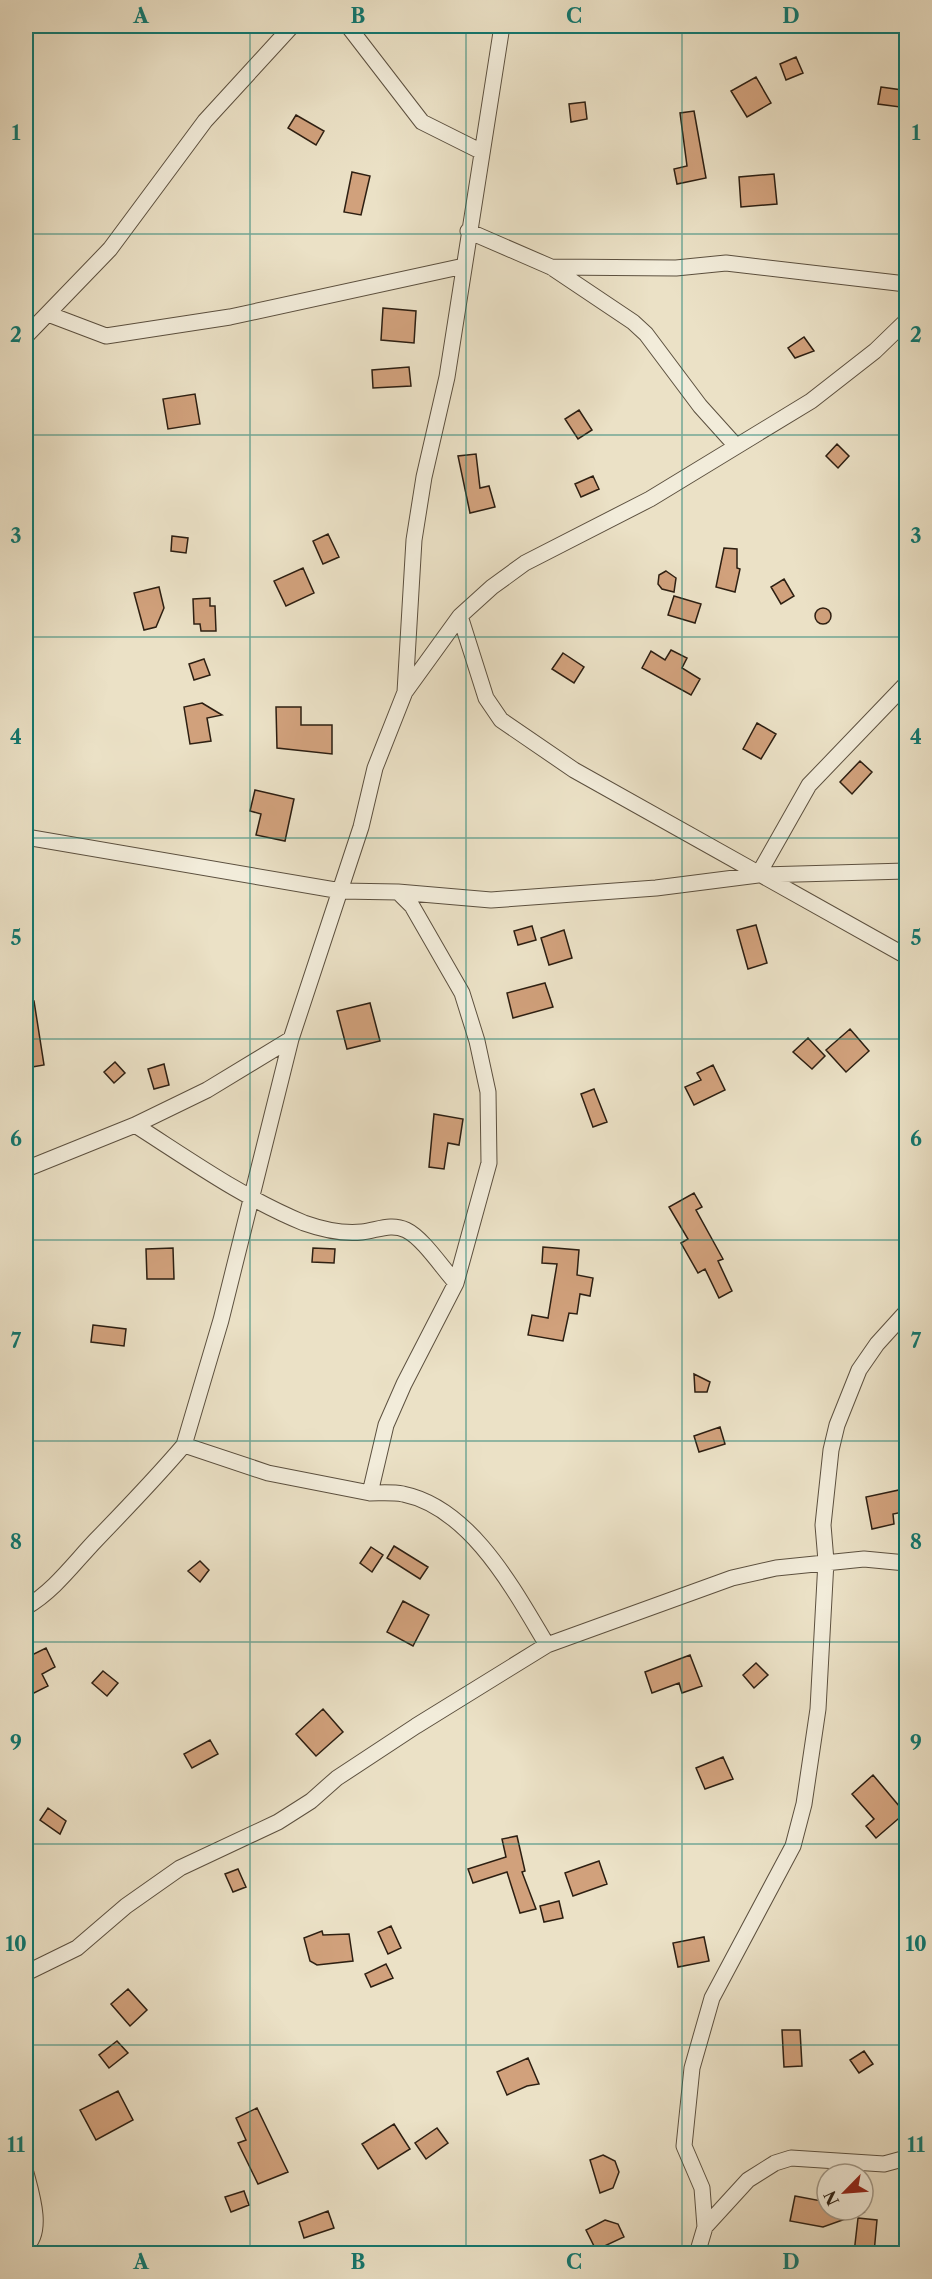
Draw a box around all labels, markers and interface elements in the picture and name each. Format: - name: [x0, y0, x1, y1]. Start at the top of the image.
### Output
- text: A: [132, 4, 149, 28]
- text: B: [351, 4, 366, 28]
- text: C: [566, 4, 582, 28]
- text: D: [782, 4, 800, 28]
- text: 1: [12, 121, 21, 145]
- text: 1: [912, 121, 921, 145]
- text: 2: [10, 323, 22, 347]
- text: 2: [910, 323, 922, 347]
- text: 3: [10, 524, 22, 548]
- text: 3: [910, 524, 922, 548]
- text: 4: [10, 725, 22, 749]
- text: 4: [910, 725, 922, 749]
- text: 5: [10, 926, 22, 950]
- text: 5: [910, 926, 922, 950]
- text: 6: [10, 1127, 22, 1151]
- text: 6: [910, 1127, 922, 1151]
- text: 7: [11, 1329, 22, 1353]
- text: 7: [911, 1329, 922, 1353]
- text: 8: [10, 1530, 22, 1554]
- text: 8: [910, 1530, 922, 1554]
- text: 9: [10, 1731, 22, 1755]
- text: 9: [910, 1731, 922, 1755]
- text: 10: [5, 1932, 27, 1956]
- text: 10: [905, 1932, 927, 1956]
- text: 11: [7, 2133, 25, 2157]
- text: 11: [907, 2133, 925, 2157]
- north arrow: [815, 2162, 875, 2222]
- text: N: [819, 2188, 843, 2209]
- text: A: [132, 2250, 149, 2274]
- text: B: [351, 2250, 366, 2274]
- text: C: [566, 2250, 582, 2274]
- text: D: [782, 2250, 800, 2274]

